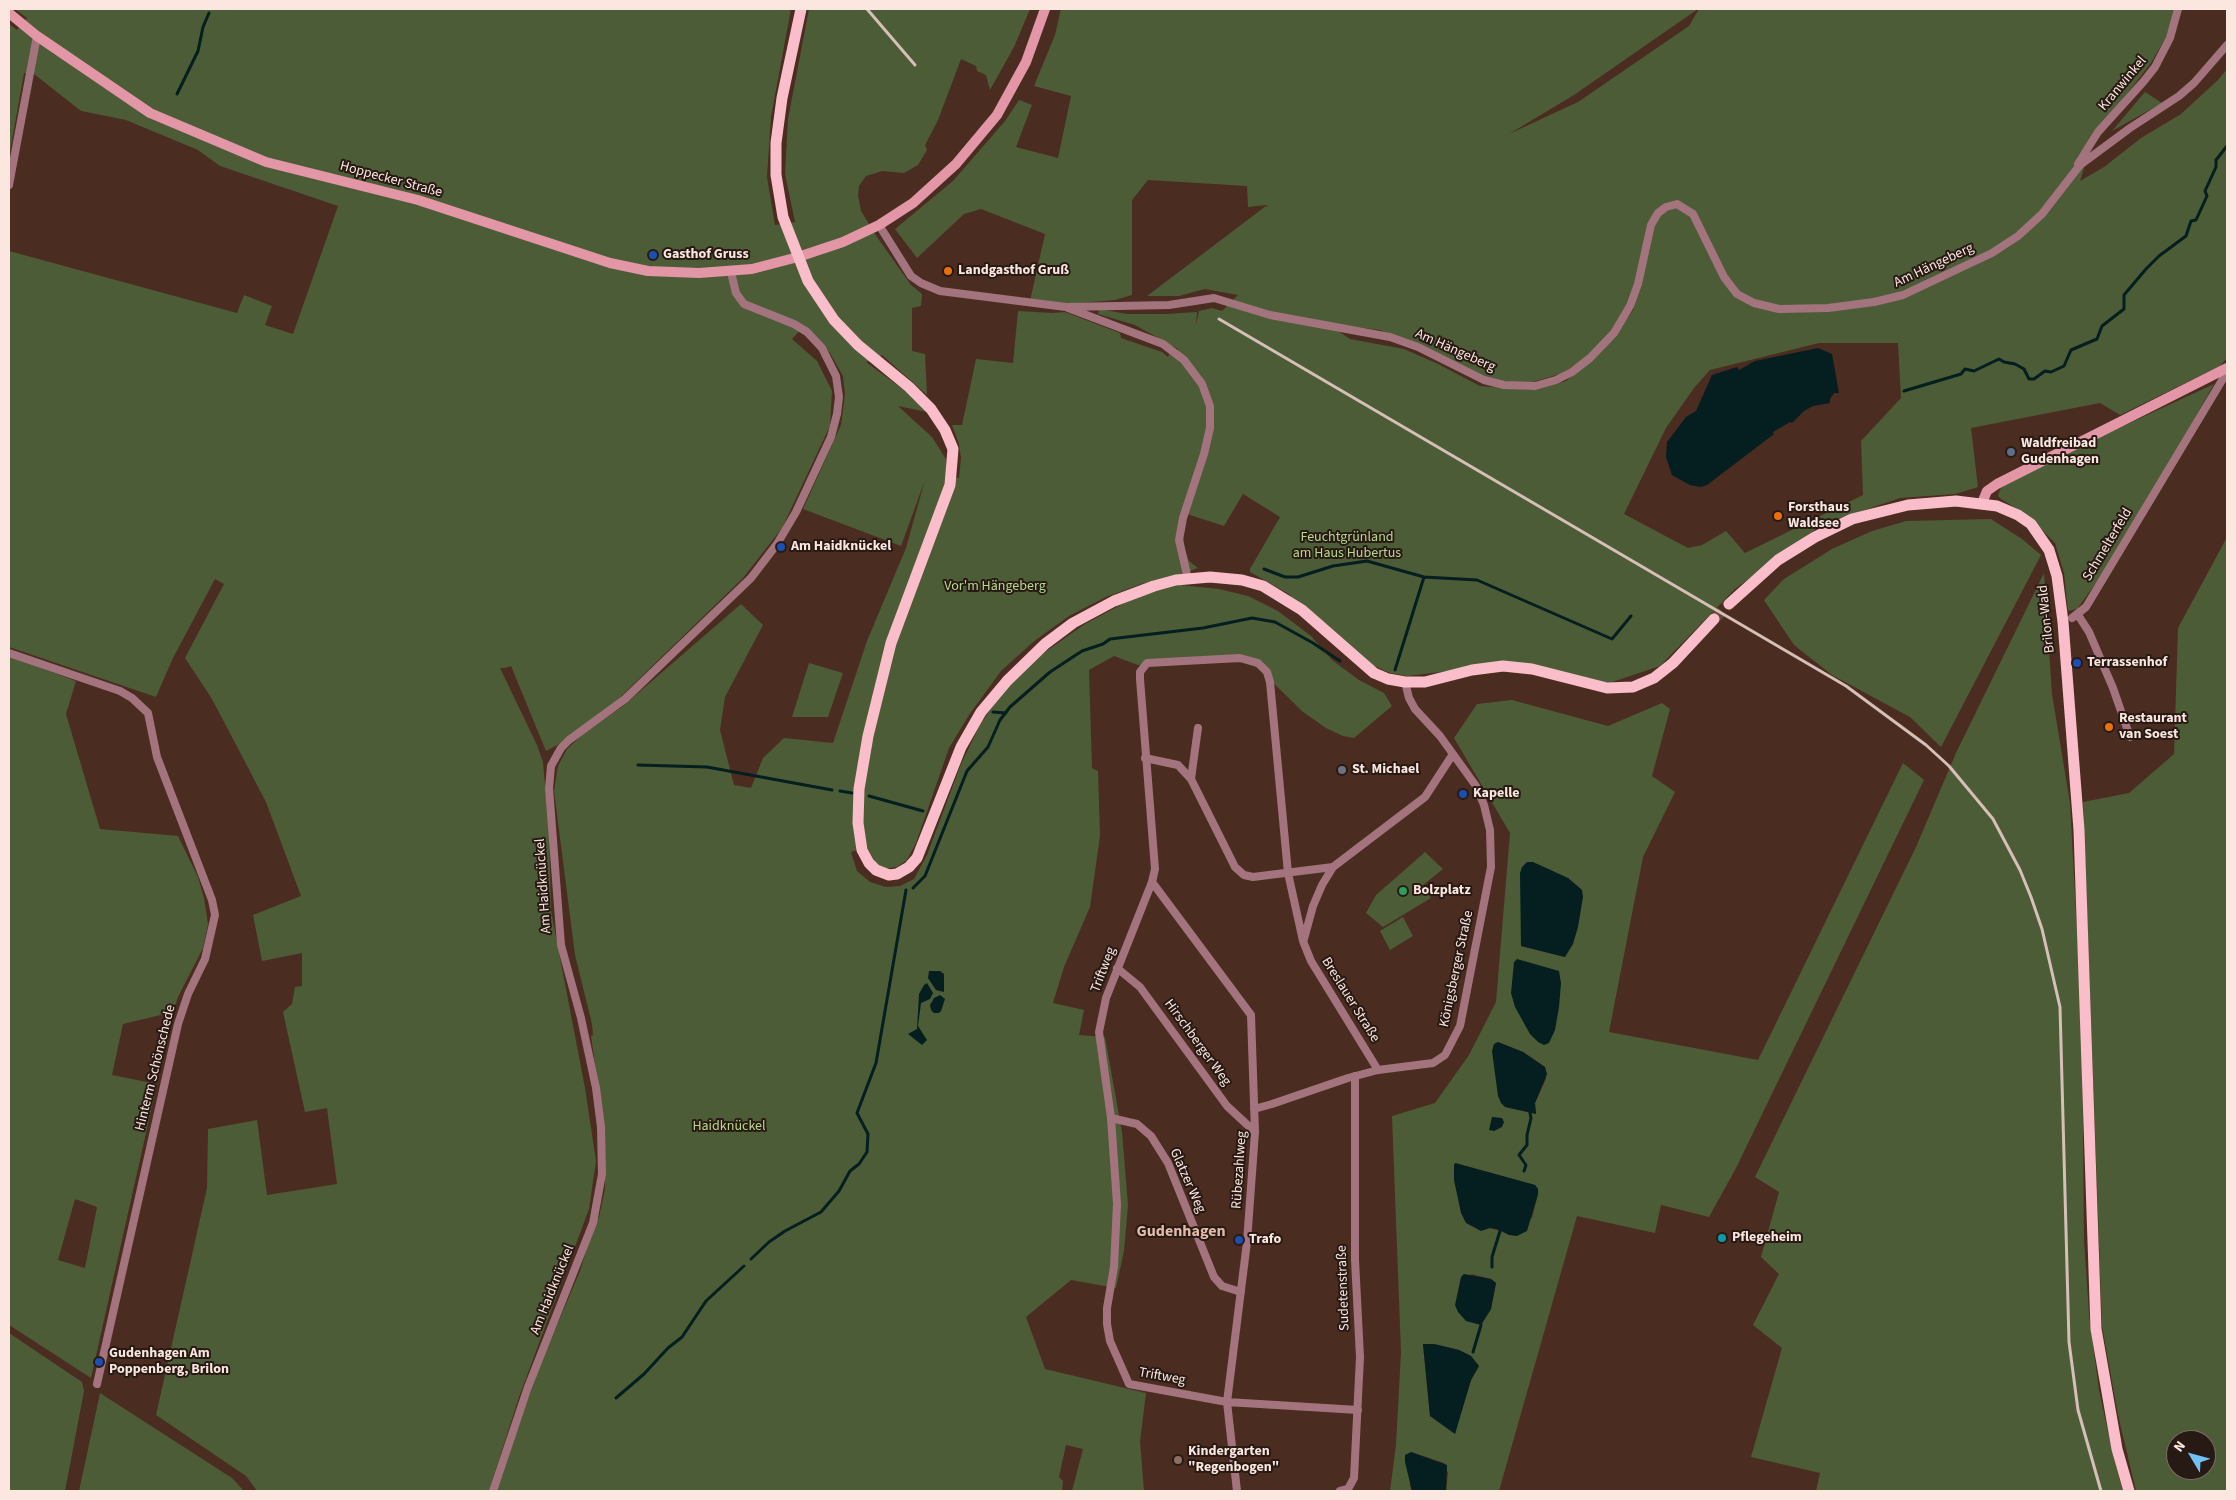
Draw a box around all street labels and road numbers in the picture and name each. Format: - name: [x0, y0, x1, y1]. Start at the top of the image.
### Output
- street label: Kranwinkel: [2095, 53, 2151, 115]
- street label: Hoppecker Straße: [338, 158, 444, 202]
- street label: Am Hängeberg: [1891, 240, 1977, 292]
- street label: Am Hängeberg: [1412, 326, 1498, 376]
- street label: Schmelterfeld: [2080, 505, 2136, 585]
- street label: Brilon-Wald: [2035, 584, 2059, 654]
- street label: Am Haidknückel: [532, 838, 556, 934]
- street label: Königsberger Straße: [1436, 909, 1478, 1029]
- street label: Triftweg: [1088, 945, 1120, 995]
- street label: Breslauer Straße: [1317, 954, 1383, 1046]
- street label: Hirschberger Weg: [1160, 996, 1234, 1090]
- street label: Hinterm Schönschede: [132, 1003, 180, 1133]
- street label: Rübezahlweg: [1229, 1130, 1251, 1210]
- street label: Glatzer Weg: [1165, 1146, 1209, 1216]
- street label: Am Haidknückel: [527, 1243, 579, 1337]
- street label: Sudetenstraße: [1334, 1245, 1354, 1331]
- street label: Triftweg: [1137, 1365, 1187, 1389]

